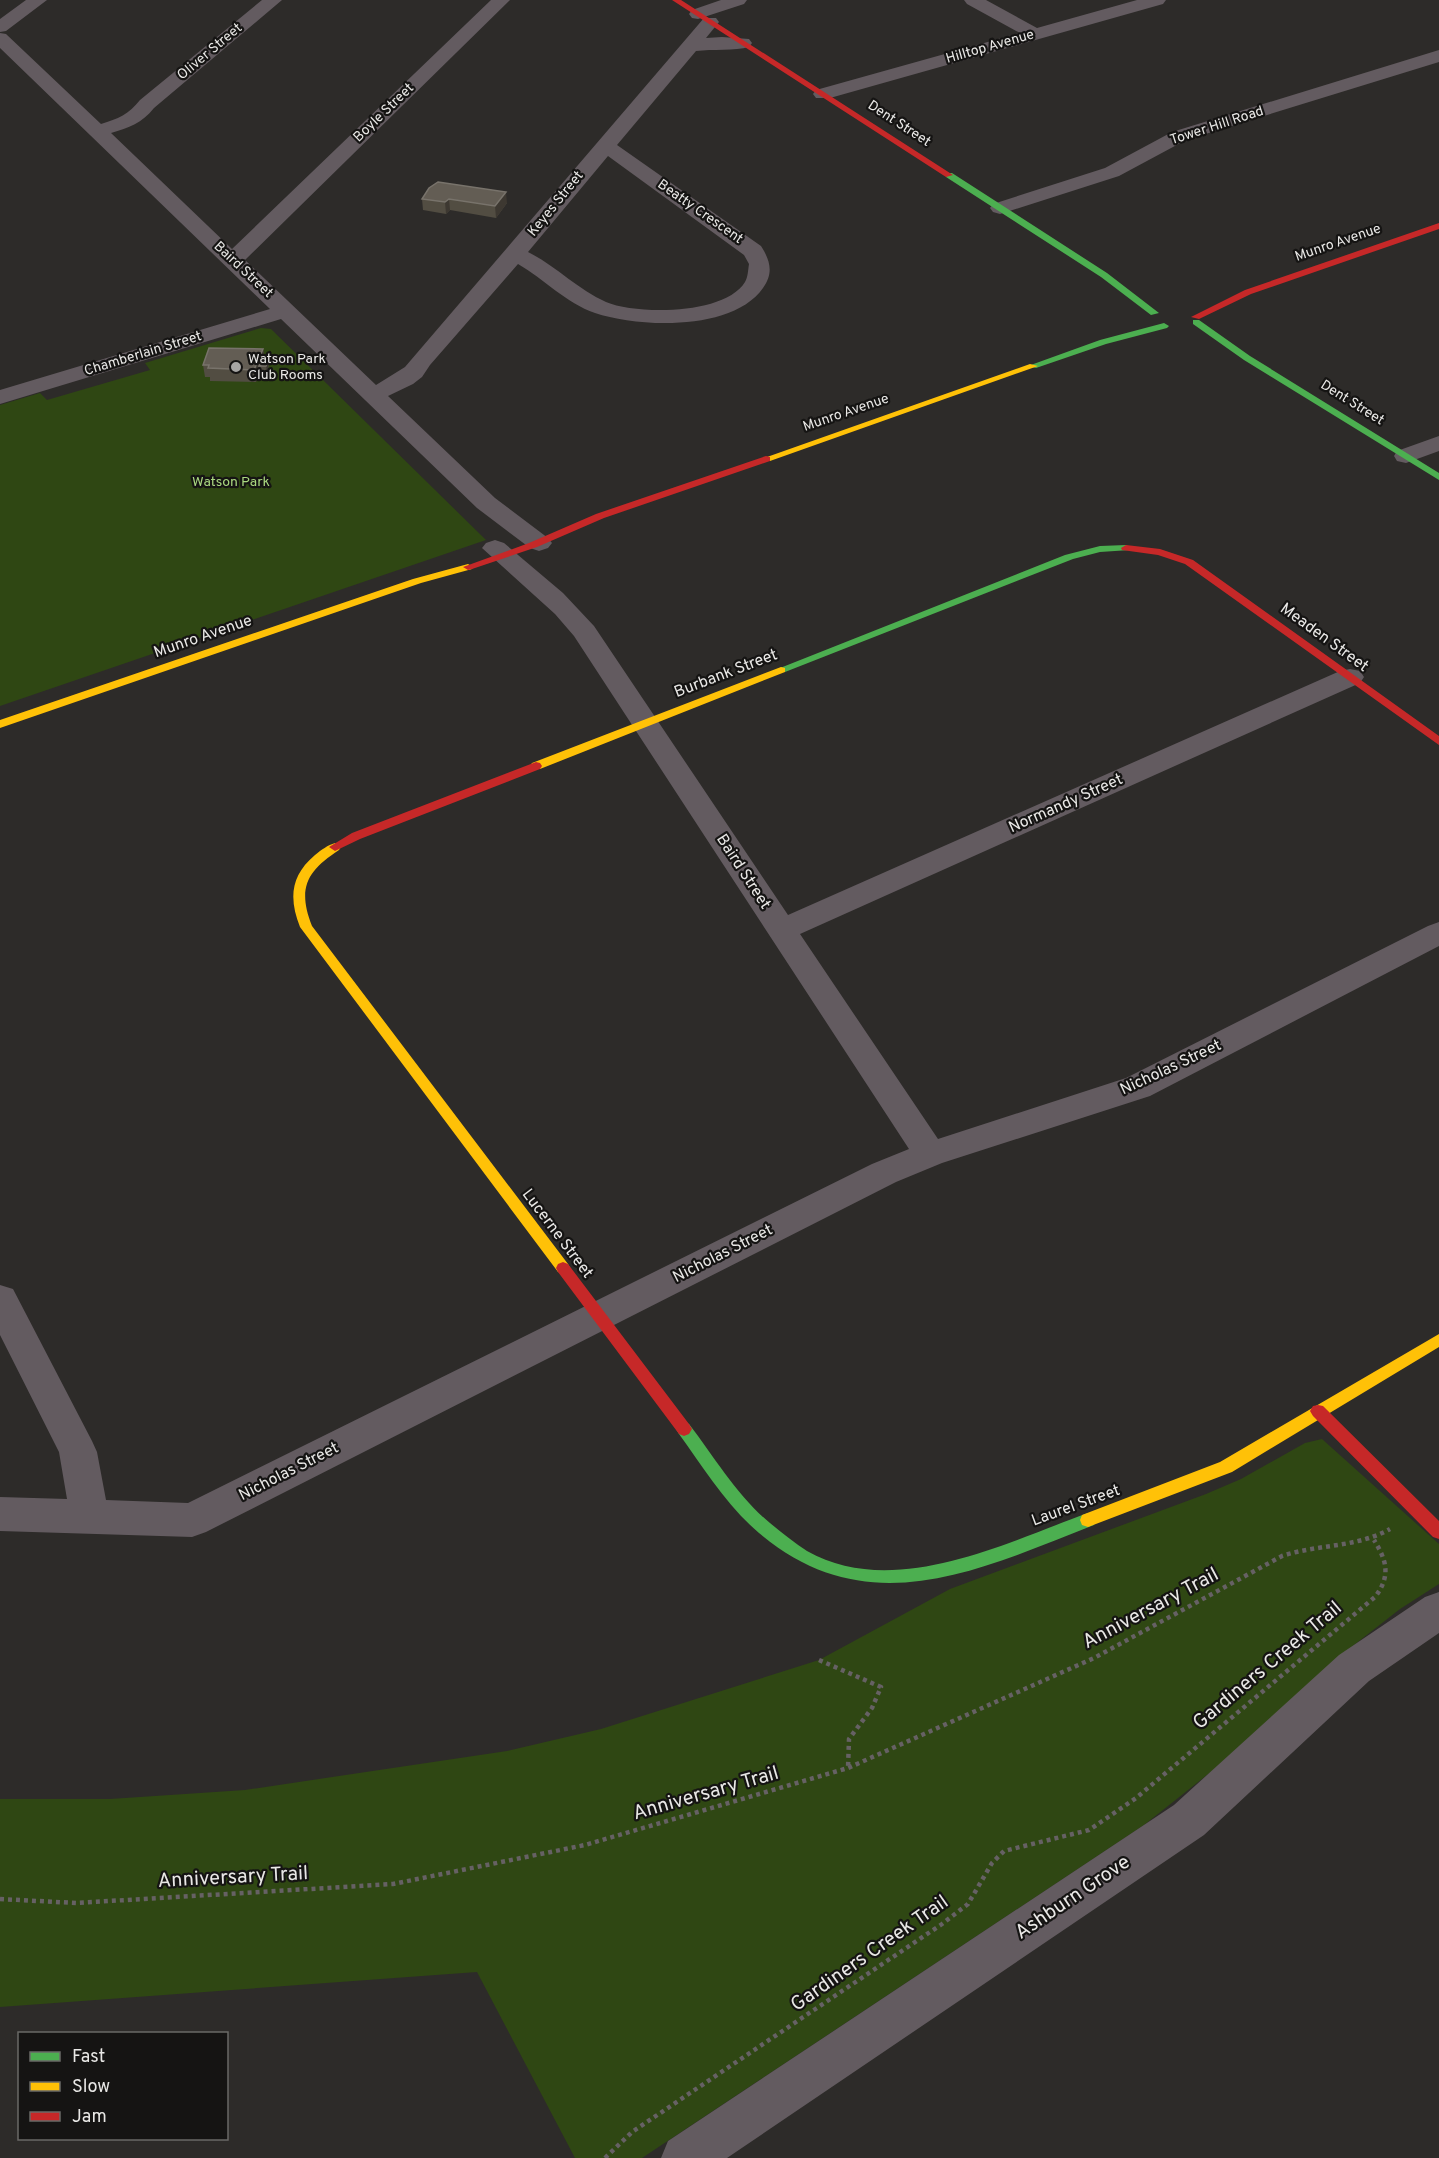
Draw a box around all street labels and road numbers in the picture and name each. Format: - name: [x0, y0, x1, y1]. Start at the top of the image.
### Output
- street label: Oliver Street: [174, 20, 246, 84]
- street label: Hilltop Avenue: [944, 26, 1036, 68]
- street label: Boyle Street: [350, 80, 418, 146]
- street label: Dent Street: [864, 97, 934, 151]
- street label: Tower Hill Road: [1168, 103, 1266, 149]
- street label: Keyes Street: [524, 168, 588, 240]
- street label: Beatty Crescent: [654, 176, 746, 248]
- street label: Munro Avenue: [1293, 220, 1383, 266]
- street label: Baird Street: [210, 238, 276, 302]
- street label: Chamberlain Street: [82, 328, 204, 380]
- street label: Dent Street: [1317, 377, 1387, 429]
- street label: Munro Avenue: [801, 390, 891, 436]
- street label: Meaden Street: [1276, 599, 1372, 677]
- street label: Munro Avenue: [151, 611, 255, 663]
- street label: Burbank Street: [672, 645, 780, 703]
- street label: Normandy Street: [1006, 770, 1126, 838]
- street label: Baird Street: [711, 831, 775, 913]
- street label: Nicholas Street: [1117, 1036, 1225, 1100]
- street label: Lucerne Street: [517, 1185, 597, 1283]
- street label: Nicholas Street: [670, 1220, 776, 1288]
- street label: Nicholas Street: [236, 1438, 342, 1506]
- street label: Laurel Street: [1029, 1481, 1123, 1531]
- street label: Anniversary Trail: [1078, 1562, 1224, 1656]
- street label: Gardiners Creek Trail: [1188, 1596, 1348, 1736]
- street label: Anniversary Trail: [630, 1761, 782, 1827]
- street label: Ashburn Grove: [1010, 1850, 1136, 1946]
- street label: Anniversary Trail: [157, 1861, 309, 1895]
- street label: Gardiners Creek Trail: [786, 1890, 954, 2018]

